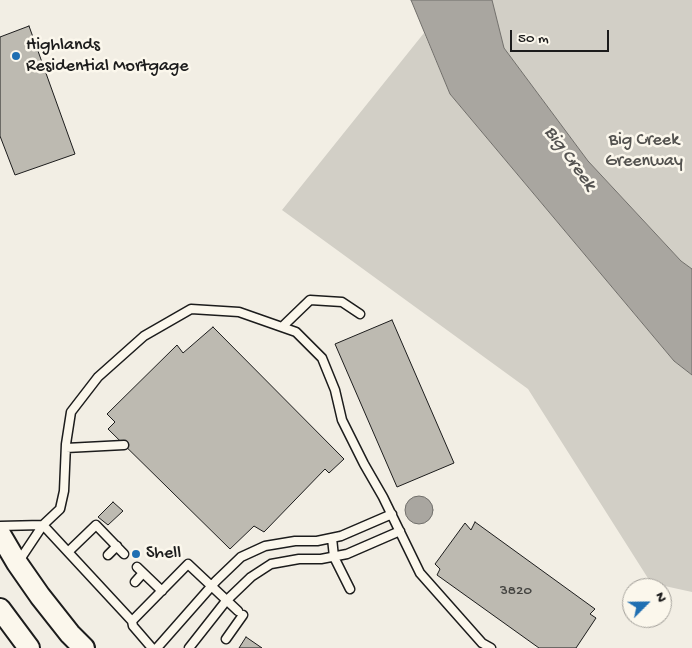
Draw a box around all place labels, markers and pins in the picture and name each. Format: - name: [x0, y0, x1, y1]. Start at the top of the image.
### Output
- place label: Highlands Residential Mortgage: [26, 35, 188, 78]
- marker: Highlands Residential Mortgage: [10, 50, 22, 62]
- place label: Shell: [146, 543, 181, 565]
- marker: Shell: [130, 548, 142, 560]

